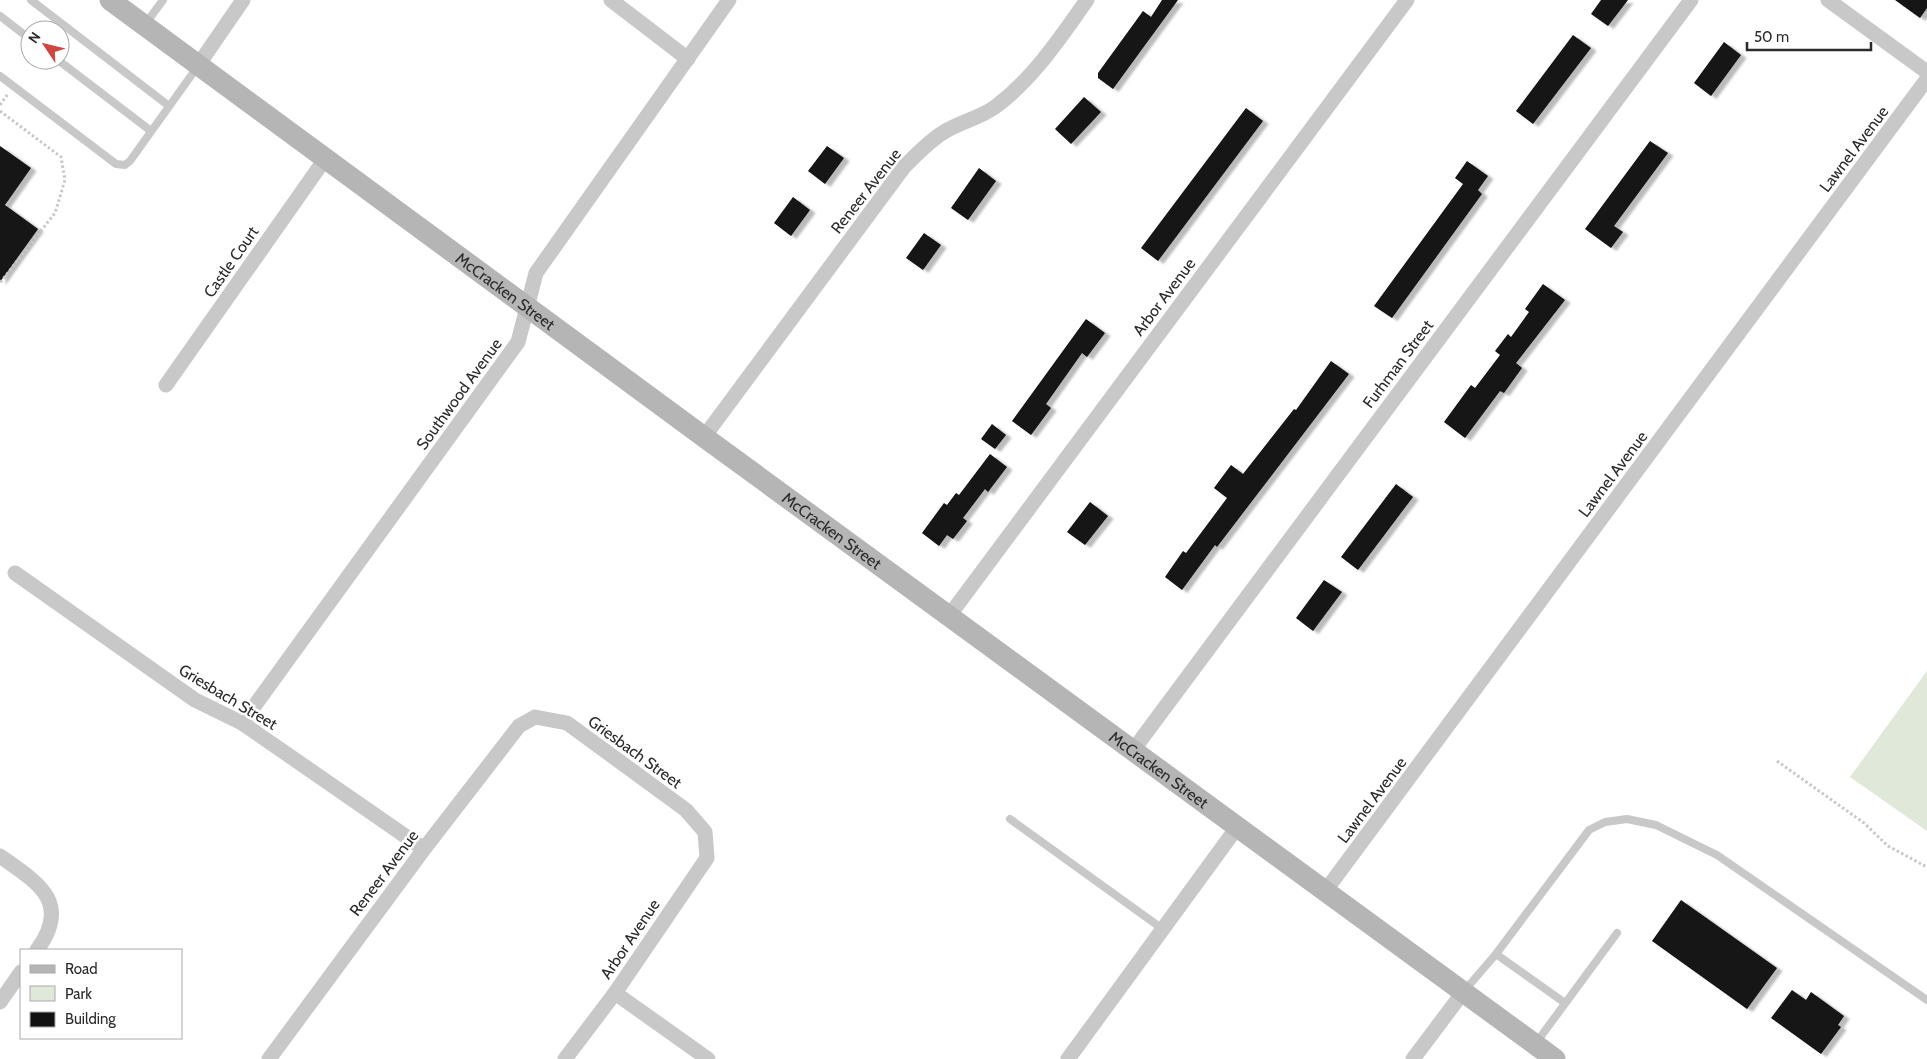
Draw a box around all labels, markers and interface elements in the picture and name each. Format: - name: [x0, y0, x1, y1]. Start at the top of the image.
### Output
- north arrow: [20, 20, 70, 70]
- scale bar: [1747, 20, 1871, 52]
- text: N: [24, 28, 45, 47]
- text: 50 m: [1754, 28, 1789, 46]
- street label: Lawnel Avenue: [1816, 102, 1892, 196]
- street label: Reneer Avenue: [827, 145, 905, 237]
- street label: Castle Court: [200, 222, 263, 301]
- street label: McCracken Street: [452, 248, 559, 334]
- street label: Arbor Avenue: [1129, 255, 1199, 339]
- street label: Furhman Street: [1359, 316, 1438, 412]
- street label: Southwood Avenue: [412, 335, 506, 453]
- street label: Lawnel Avenue: [1575, 427, 1651, 521]
- street label: McCracken Street: [779, 488, 886, 574]
- street label: Griesbach Street: [175, 660, 281, 734]
- street label: Griesbach Street: [584, 712, 686, 793]
- street label: McCracken Street: [1106, 727, 1213, 812]
- street label: Lawnel Avenue: [1334, 753, 1410, 847]
- street label: Reneer Avenue: [346, 826, 422, 920]
- street label: Arbor Avenue: [596, 896, 664, 982]
- legend: [20, 949, 182, 1039]
- text: Road: [65, 960, 98, 978]
- text: Park: [65, 985, 92, 1003]
- text: Building: [65, 1010, 116, 1028]

